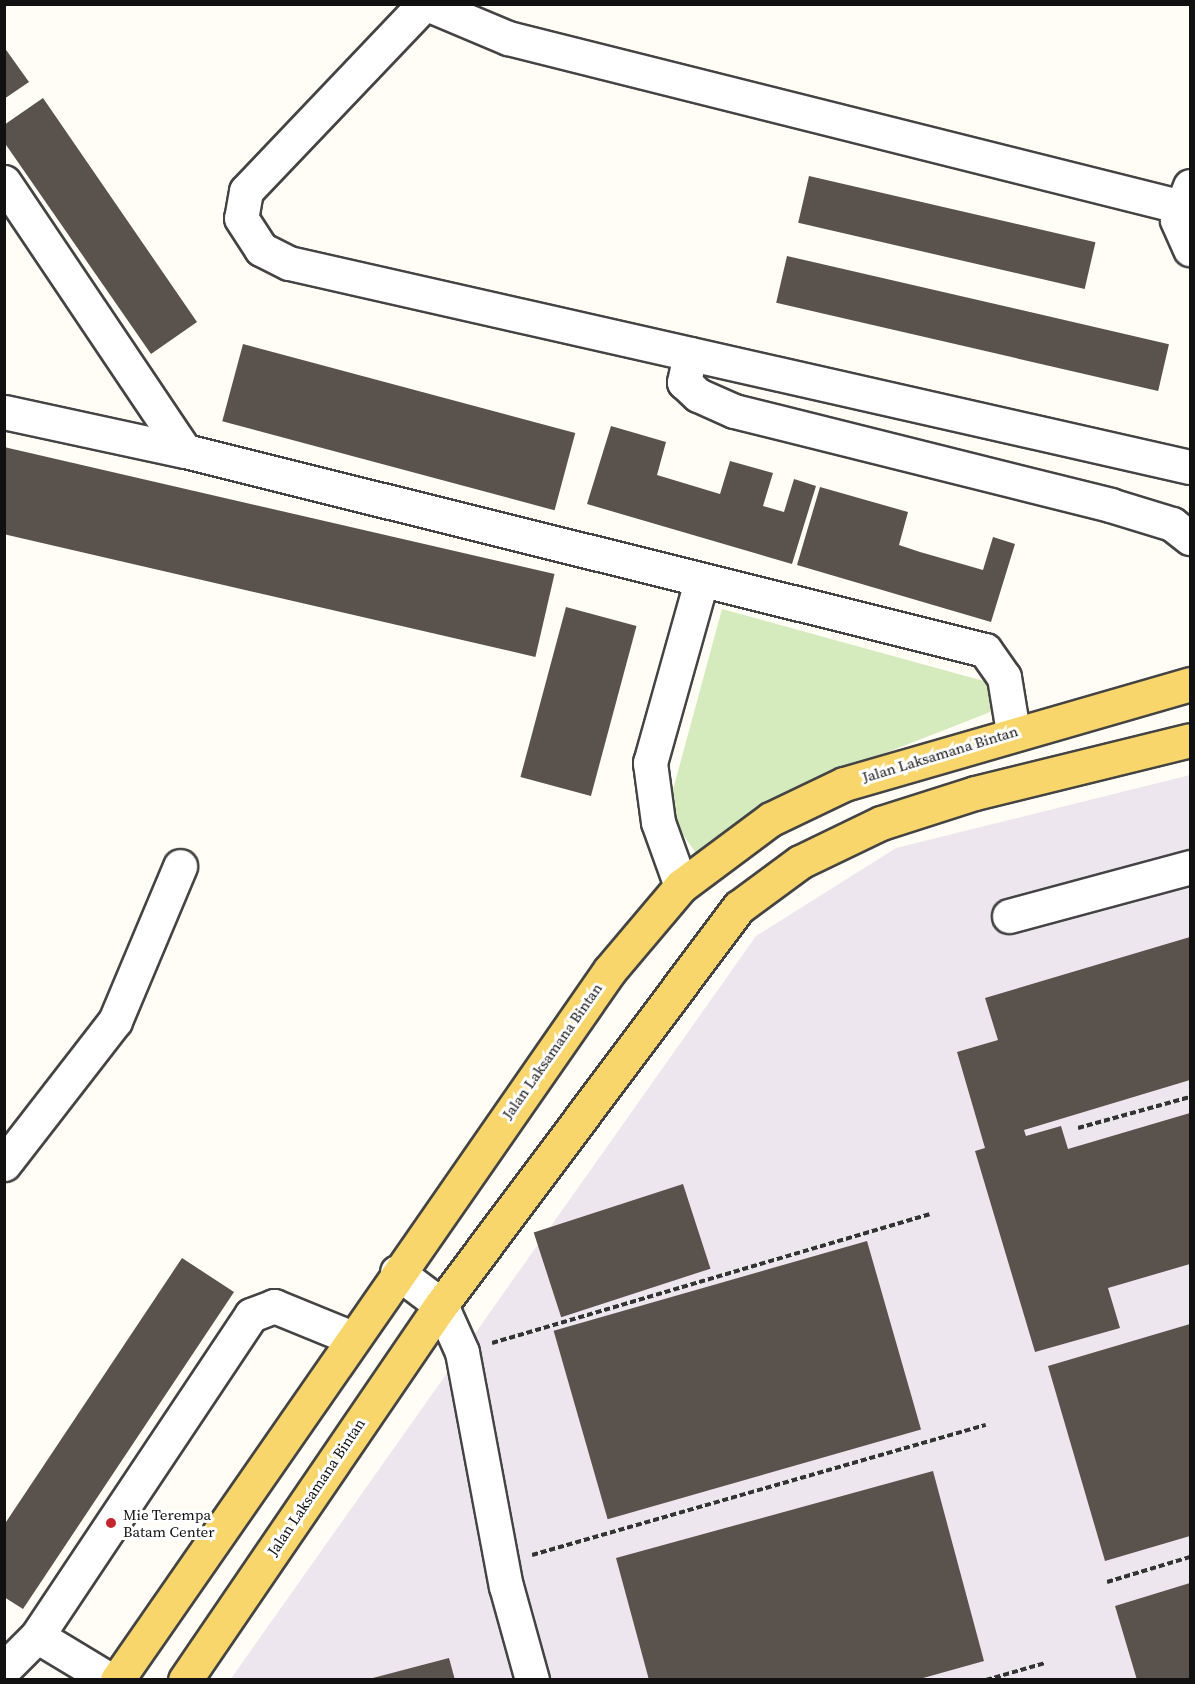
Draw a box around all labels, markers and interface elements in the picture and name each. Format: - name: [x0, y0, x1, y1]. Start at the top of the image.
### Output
- street label: Jalan Laksamana Bintan: [860, 722, 1020, 786]
- street label: Jalan Laksamana Bintan: [498, 980, 606, 1122]
- street label: Jalan Laksamana Bintan: [263, 1415, 369, 1559]
- place label: Mie Terempa Batam Center: [123, 1505, 215, 1540]
- marker: Mie Terempa Batam Center: [104, 1516, 118, 1530]

